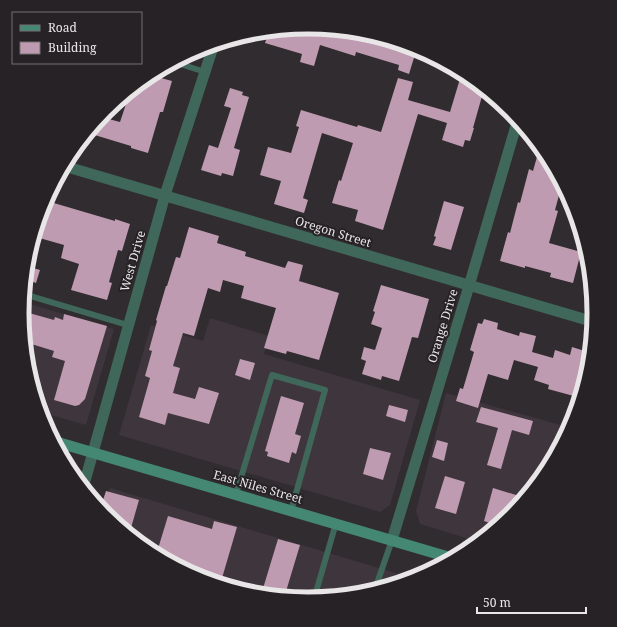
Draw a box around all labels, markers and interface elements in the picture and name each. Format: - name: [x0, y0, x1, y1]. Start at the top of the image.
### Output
- legend: [12, 12, 142, 64]
- text: Road: [48, 19, 78, 36]
- text: Building: [48, 39, 97, 56]
- street label: Oregon Street: [293, 212, 373, 251]
- street label: West Drive: [116, 228, 149, 293]
- street label: Orange Drive: [423, 287, 462, 365]
- street label: East Niles Street: [212, 466, 305, 507]
- scale bar: [477, 589, 586, 615]
- text: 50 m: [483, 594, 511, 611]

